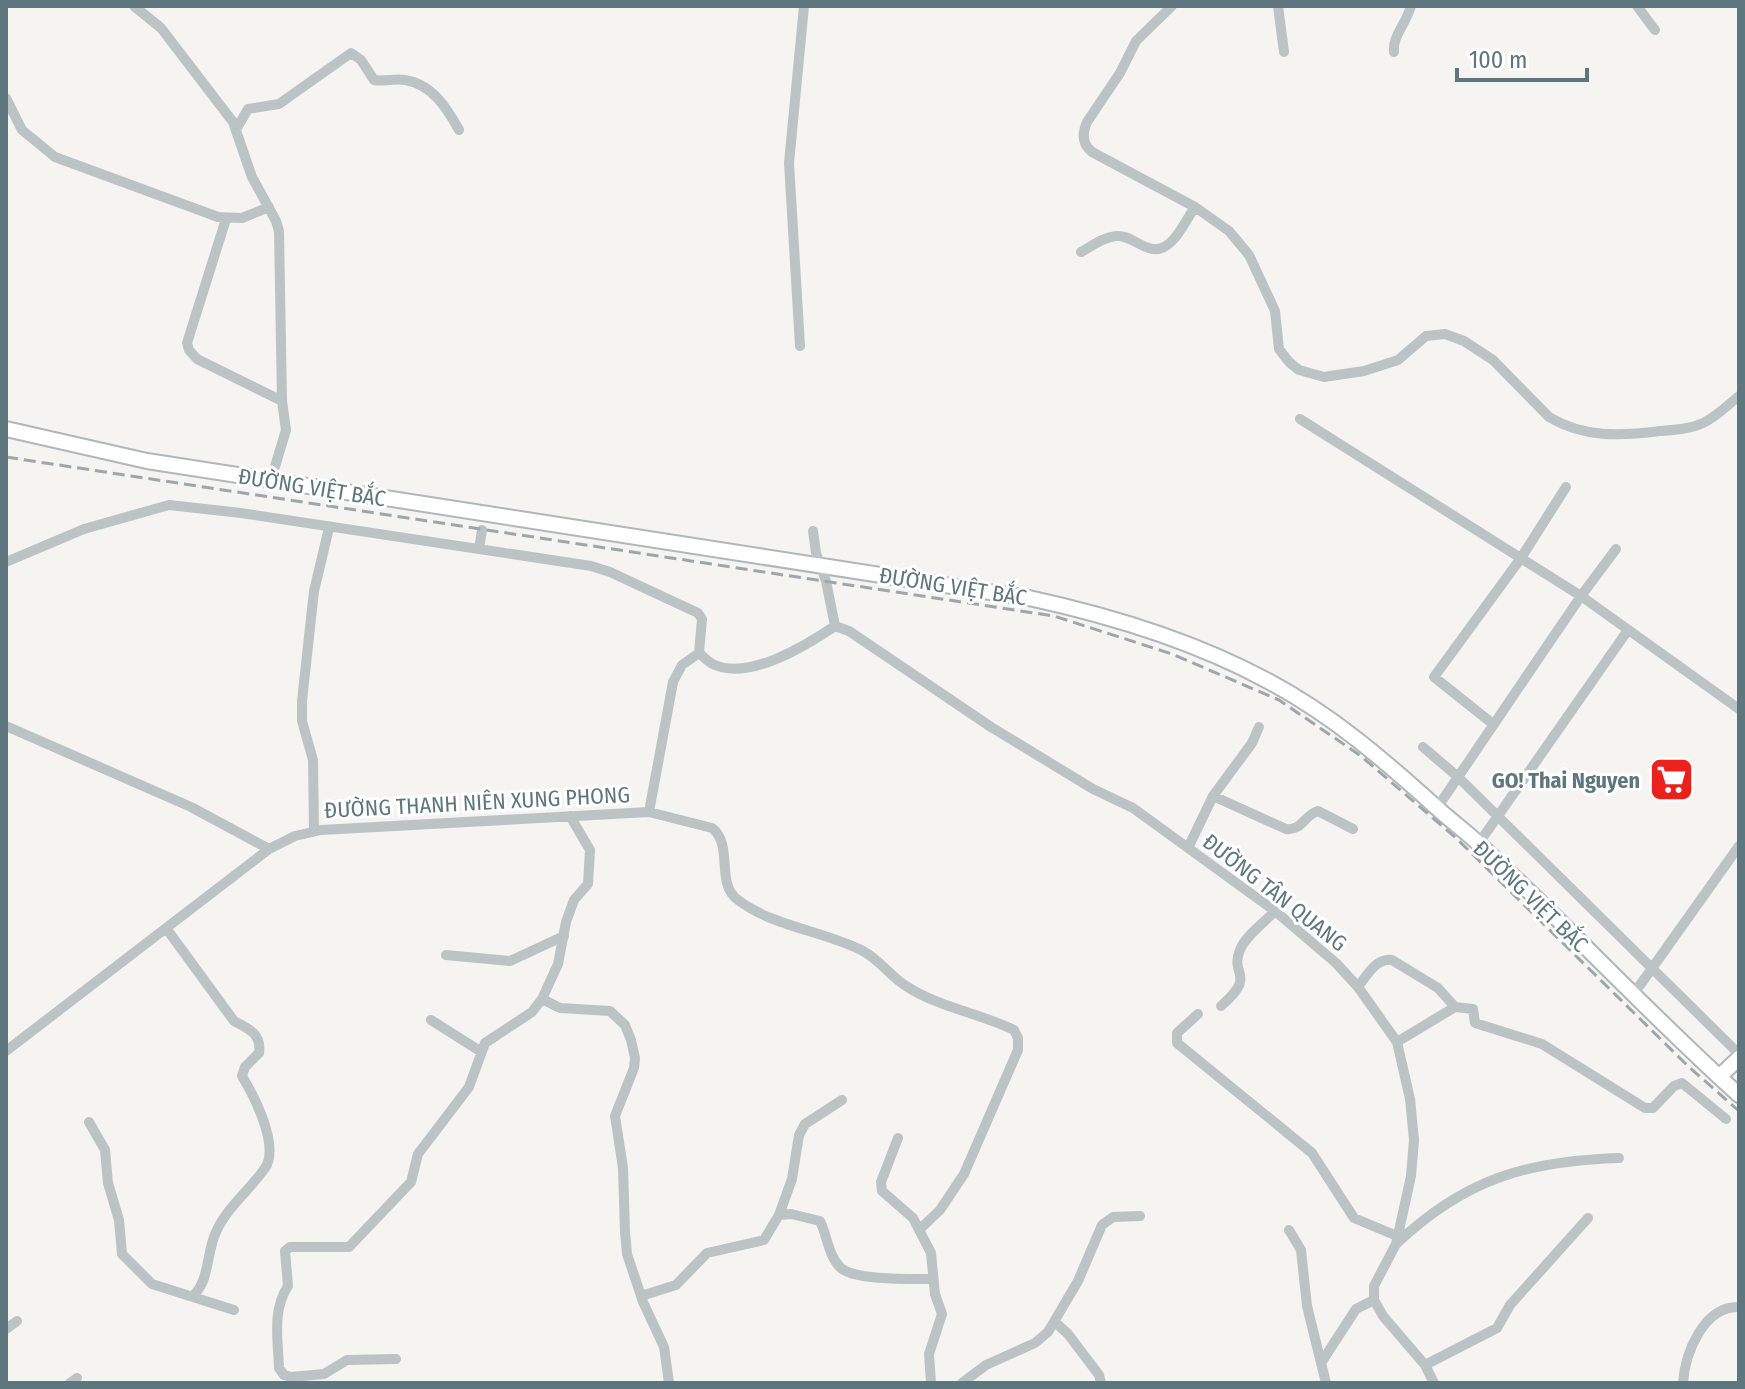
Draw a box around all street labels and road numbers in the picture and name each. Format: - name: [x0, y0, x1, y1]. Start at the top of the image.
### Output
- street label: ĐƯỜNG VIỆT BẮC: [236, 460, 388, 512]
- street label: ĐƯỜNG VIỆT BẮC: [877, 559, 1029, 611]
- street label: ĐƯỜNG THANH NIÊN XUNG PHONG: [323, 781, 631, 824]
- street label: ĐƯỜNG TÂN QUANG: [1197, 828, 1352, 957]
- street label: ĐƯỜNG VIỆT BẮC: [1468, 833, 1596, 958]

